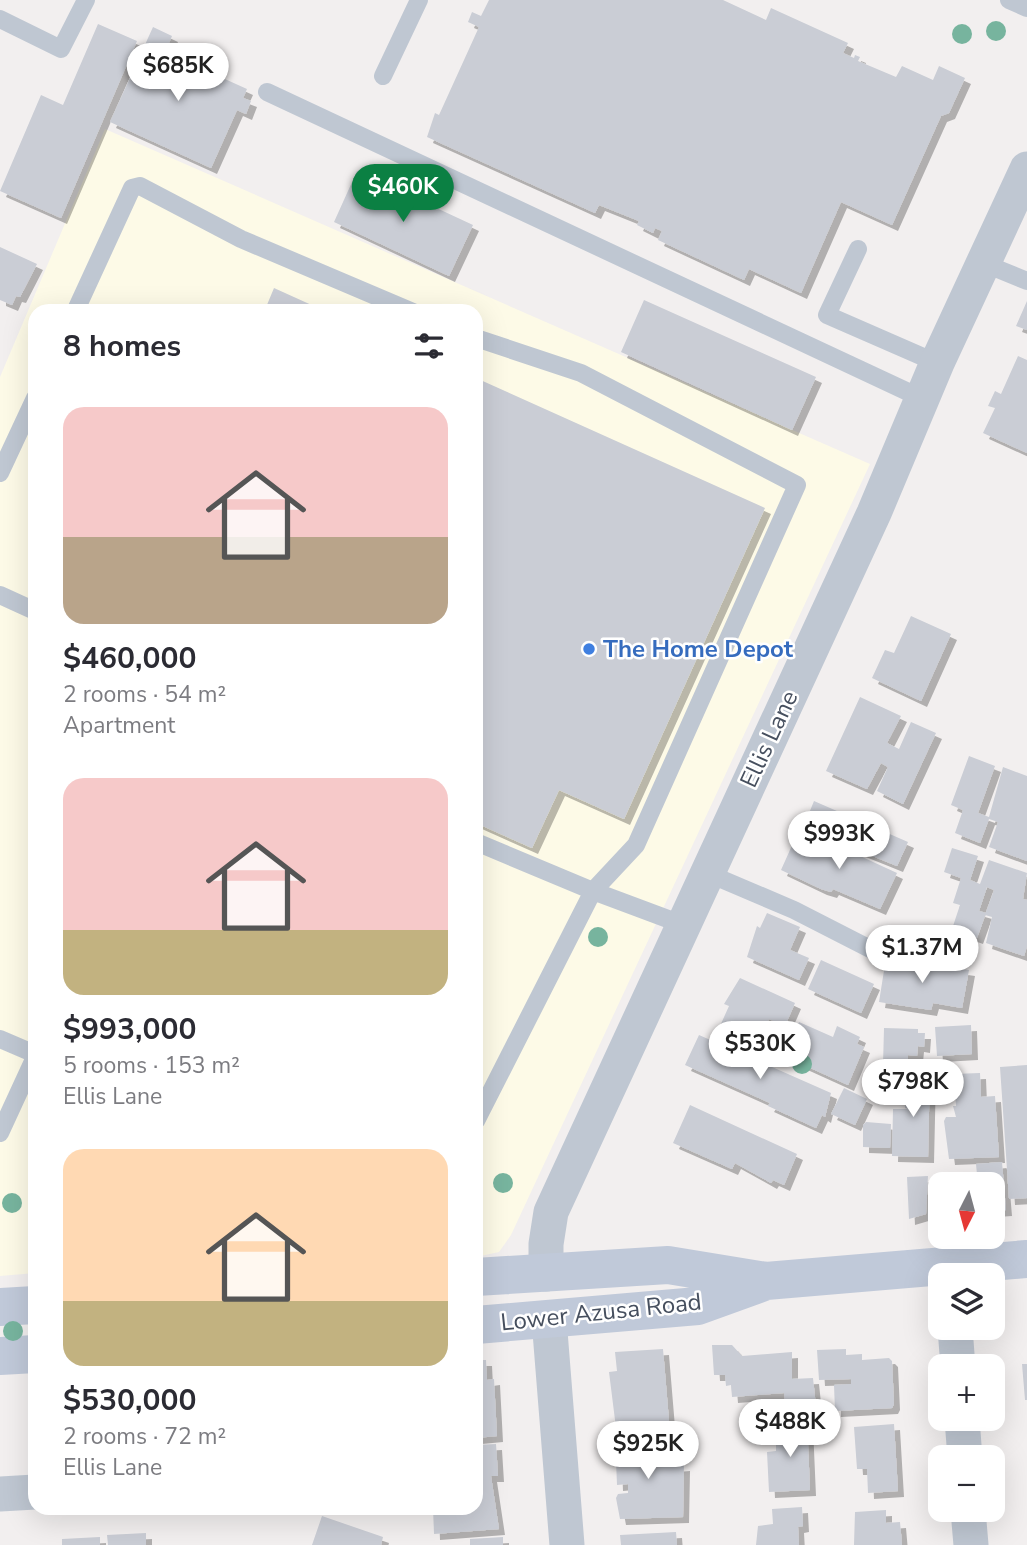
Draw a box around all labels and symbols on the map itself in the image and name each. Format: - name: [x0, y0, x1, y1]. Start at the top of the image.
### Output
- pin: $685K: [129, 43, 227, 103]
- pin: $460K: [354, 164, 452, 224]
- place label: The Home Depot: [603, 633, 794, 665]
- marker: The Home Depot: [581, 641, 597, 657]
- street label: Ellis Lane: [733, 685, 805, 793]
- pin: $993K: [790, 812, 888, 871]
- pin: $1.37M: [865, 926, 979, 985]
- pin: $530K: [711, 1021, 809, 1081]
- pin: $798K: [864, 1060, 962, 1119]
- north arrow: [928, 1172, 1004, 1250]
- street label: Lower Azusa Road: [499, 1286, 703, 1338]
- pin: $488K: [741, 1400, 839, 1459]
- pin: $925K: [599, 1422, 697, 1481]

